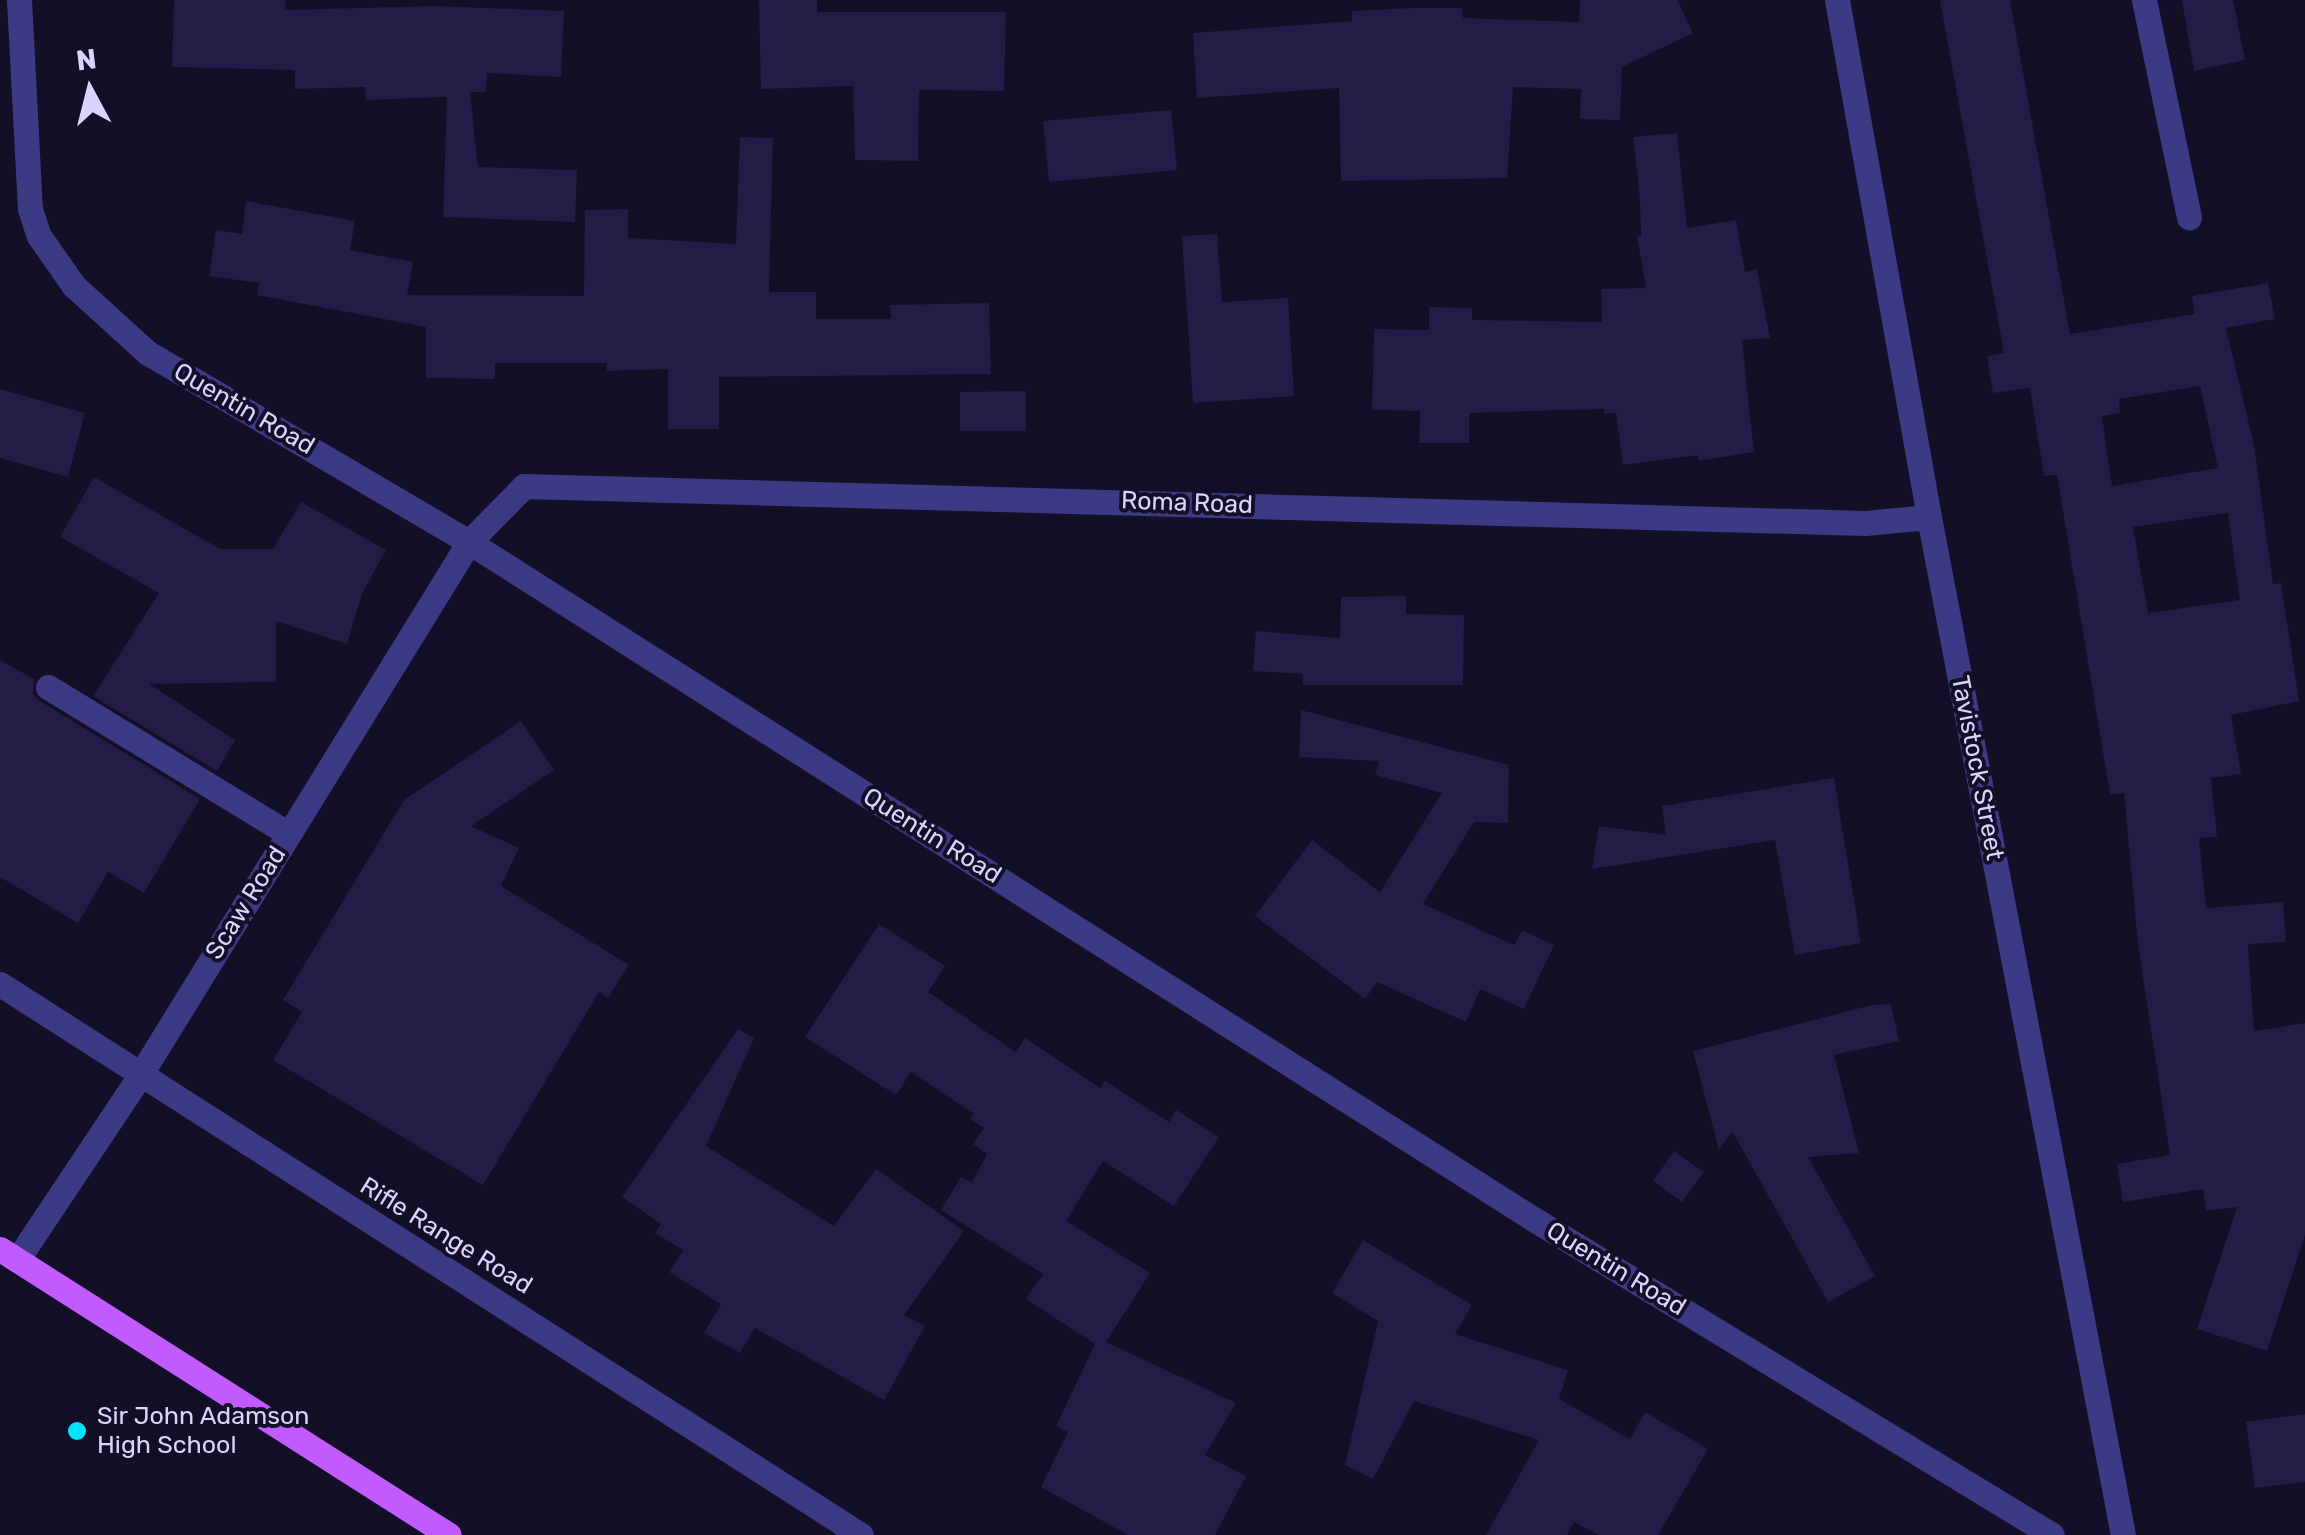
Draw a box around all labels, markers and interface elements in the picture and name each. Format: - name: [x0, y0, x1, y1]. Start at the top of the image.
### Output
- north arrow: [40, 40, 140, 140]
- text: N: [74, 42, 98, 77]
- street label: Quentin Road: [168, 357, 320, 461]
- street label: Roma Road: [1121, 486, 1253, 520]
- street label: Tavistock Street: [1944, 673, 2010, 863]
- street label: Quentin Road: [857, 782, 1007, 890]
- street label: Scaw Road: [199, 841, 293, 965]
- street label: Rifle Range Road: [354, 1171, 538, 1301]
- street label: Quentin Road: [1541, 1216, 1691, 1322]
- place label: Sir John Adamson High School: [97, 1402, 311, 1461]
- marker: Sir John Adamson High School: [66, 1420, 88, 1442]

